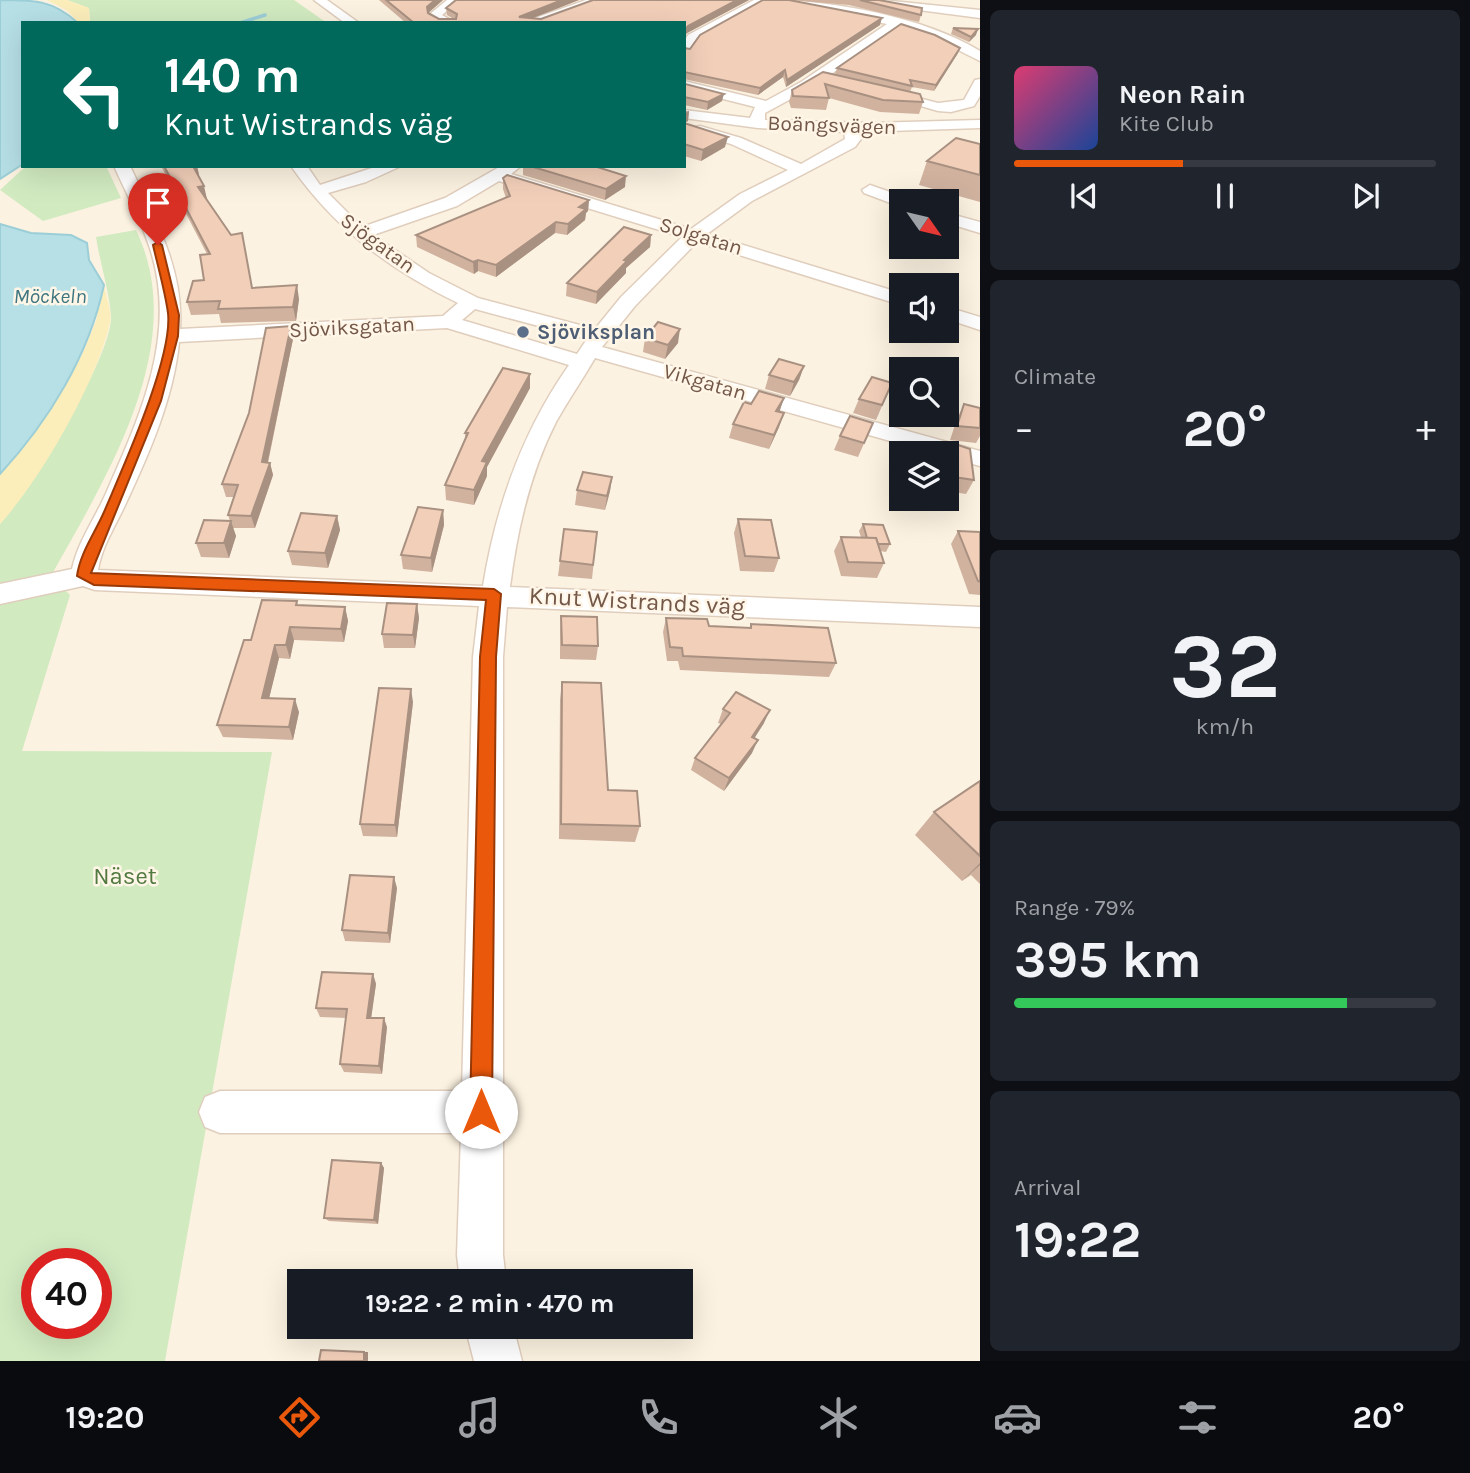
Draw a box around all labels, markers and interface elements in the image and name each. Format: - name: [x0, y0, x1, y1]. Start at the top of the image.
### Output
- text: 140 m: [164, 47, 301, 104]
- icon: left: [49, 49, 140, 140]
- text: Neon Rain: [1119, 79, 1246, 110]
- text: Knut Wistrands väg: [164, 106, 452, 143]
- text: Kite Club: [1119, 110, 1214, 137]
- street label: Boängsvägen: [767, 111, 897, 139]
- pin: [128, 173, 188, 245]
- icon: previous: [1065, 177, 1103, 215]
- icon: pause: [1206, 177, 1244, 215]
- icon: next: [1347, 177, 1385, 215]
- icon: arrive: [139, 184, 177, 222]
- north arrow: [889, 189, 959, 259]
- map controls: [889, 189, 959, 511]
- street label: Sjögatan: [336, 208, 420, 278]
- street label: Solgatan: [657, 212, 745, 260]
- button: sound: [889, 273, 959, 343]
- water label: Möckeln: [13, 284, 87, 308]
- street label: Sjöviksgatan: [288, 312, 416, 342]
- place label: Sjöviksplan: [537, 320, 655, 344]
- marker: Sjöviksplan: [515, 324, 531, 340]
- button: search: [889, 357, 959, 427]
- street label: Vikgatan: [661, 359, 749, 405]
- text: Climate: [1014, 363, 1096, 390]
- text: 20°: [1183, 398, 1267, 459]
- text: −: [1014, 406, 1034, 451]
- text: +: [1416, 406, 1436, 451]
- button: layers: [889, 441, 959, 511]
- street label: Knut Wistrands väg: [528, 581, 746, 621]
- text: 32: [1169, 614, 1281, 720]
- text: km/h: [1196, 713, 1254, 740]
- park label: Näset: [93, 862, 157, 890]
- text: Range · 79%: [1014, 894, 1135, 921]
- text: 395 km: [1014, 929, 1202, 990]
- position arrow: [444, 1075, 518, 1149]
- text: Arrival: [1014, 1174, 1081, 1201]
- text: 19:22: [1014, 1209, 1141, 1270]
- speed limit sign: 40: [21, 1248, 112, 1339]
- text: 19:22 · 2 min · 470 m: [366, 1288, 614, 1319]
- icon: directions: [275, 1393, 324, 1442]
- icon: music: [455, 1393, 504, 1442]
- icon: phone: [634, 1393, 683, 1442]
- icon: climate: [814, 1393, 863, 1442]
- icon: car: [993, 1393, 1042, 1442]
- icon: filters: [1173, 1393, 1222, 1442]
- text: 19:20: [65, 1399, 144, 1436]
- text: 20°: [1353, 1399, 1405, 1436]

